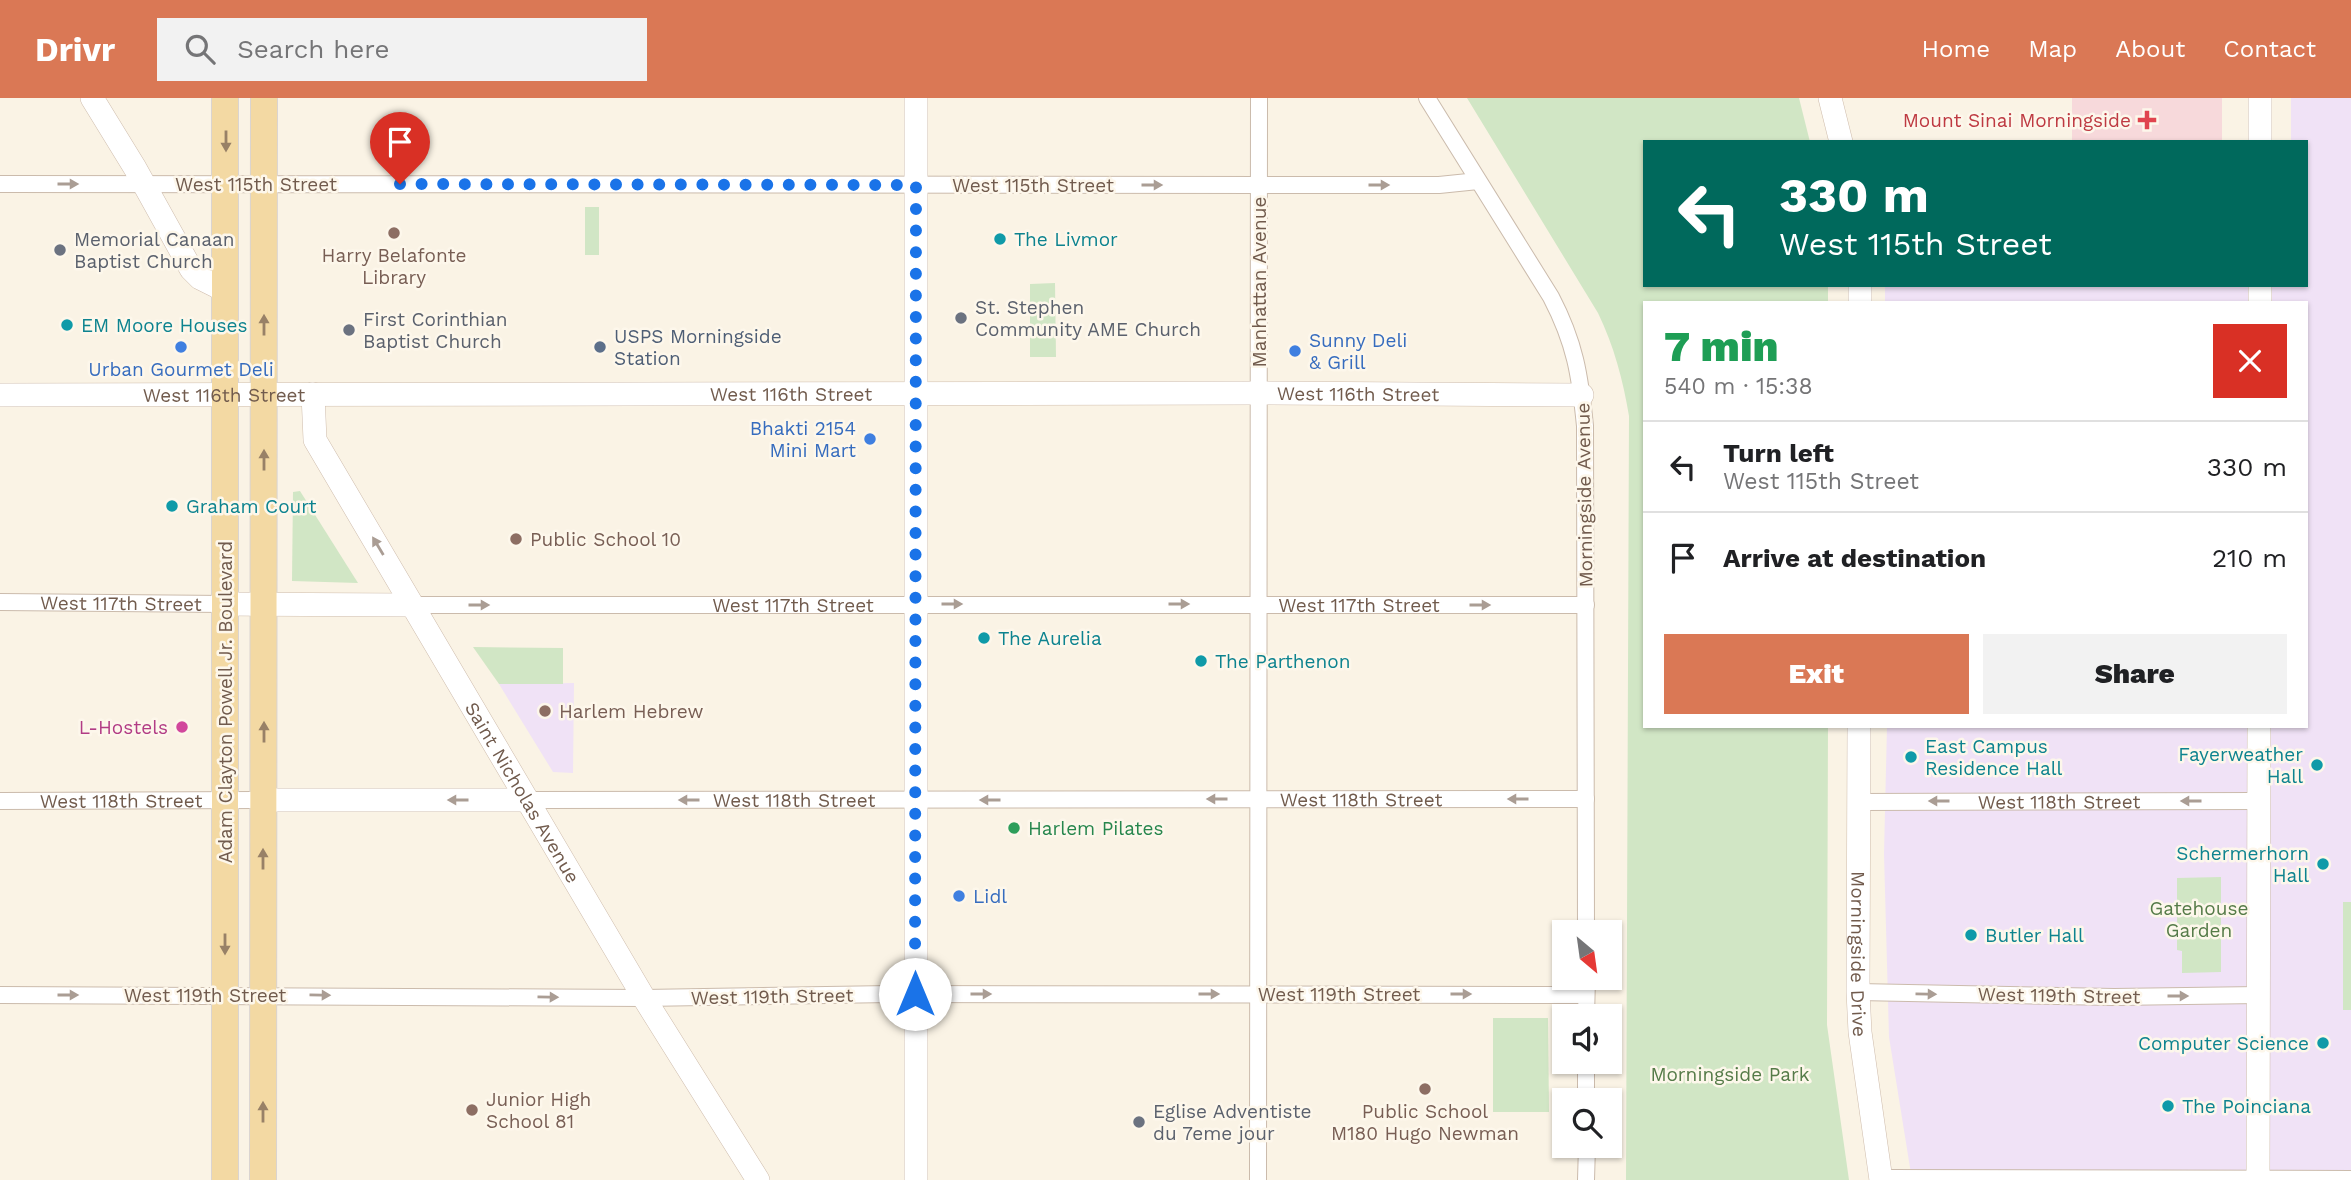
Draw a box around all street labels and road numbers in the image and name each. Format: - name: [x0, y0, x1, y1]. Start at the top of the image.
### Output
- street label: West 115th Street: [175, 173, 337, 196]
- street label: West 115th Street: [952, 174, 1114, 197]
- street label: Manhattan Avenue: [1248, 197, 1271, 367]
- street label: West 116th Street: [1277, 382, 1439, 406]
- street label: West 116th Street: [710, 383, 872, 406]
- street label: West 116th Street: [143, 384, 305, 407]
- street label: Morningside Avenue: [1571, 402, 1598, 588]
- street label: Adam Clayton Powell Jr. Boulevard: [214, 541, 237, 863]
- street label: West 117th Street: [40, 591, 202, 616]
- street label: West 117th Street: [712, 594, 874, 617]
- street label: West 117th Street: [1278, 594, 1440, 617]
- street label: Saint Nicholas Avenue: [460, 698, 585, 887]
- street label: West 118th Street: [1280, 788, 1442, 811]
- street label: West 118th Street: [40, 789, 202, 813]
- street label: West 118th Street: [713, 789, 875, 812]
- street label: West 118th Street: [1978, 790, 2140, 814]
- street label: Morningside Drive: [1846, 871, 1871, 1037]
- street label: West 119th Street: [1258, 983, 1420, 1006]
- street label: West 119th Street: [1978, 983, 2141, 1008]
- street label: West 119th Street: [124, 984, 286, 1007]
- street label: West 119th Street: [691, 984, 854, 1009]

